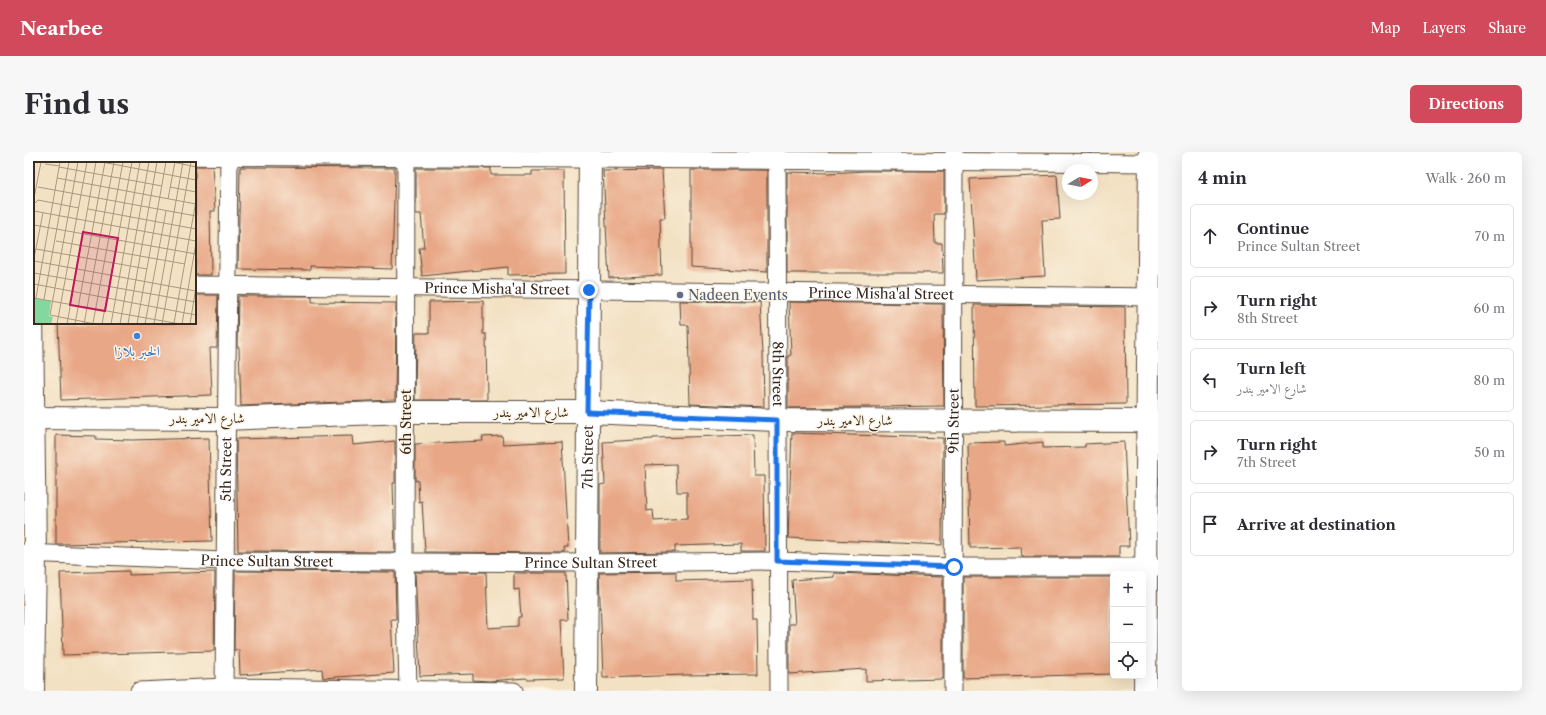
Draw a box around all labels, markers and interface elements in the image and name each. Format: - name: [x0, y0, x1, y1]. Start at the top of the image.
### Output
- text: Nearbee: [20, 17, 103, 40]
- text: Map: [1370, 19, 1400, 37]
- text: Layers: [1422, 19, 1466, 37]
- text: Share: [1488, 19, 1526, 37]
- button: Directions: [1410, 85, 1522, 123]
- text: Find us: [24, 87, 129, 121]
- inset map: [34, 162, 196, 324]
- north arrow: [1062, 164, 1098, 200]
- text: 4 min: [1198, 168, 1247, 188]
- text: Walk · 260 m: [1425, 170, 1506, 186]
- text: Continue: [1237, 219, 1309, 238]
- icon: ahead: [1199, 225, 1221, 247]
- text: 70 m: [1475, 228, 1505, 244]
- text: Prince Sultan Street: [1237, 238, 1360, 254]
- street label: Prince Misha'al Street: [424, 279, 570, 299]
- route end: [580, 281, 598, 299]
- street label: Prince Misha'al Street: [808, 284, 954, 303]
- place label: Nadeen Events: [688, 286, 788, 304]
- marker: Nadeen Events: [675, 290, 685, 300]
- text: Turn right: [1237, 291, 1317, 310]
- icon: right: [1199, 297, 1221, 319]
- text: 60 m: [1474, 300, 1505, 316]
- text: 8th Street: [1237, 310, 1298, 326]
- marker: الخبر بلازا: [132, 331, 142, 341]
- street label: 8th Street: [769, 341, 787, 407]
- place label: الخبر بلازا: [114, 342, 160, 360]
- text: Turn left: [1237, 359, 1306, 378]
- icon: left: [1199, 369, 1221, 391]
- text: 80 m: [1473, 372, 1505, 388]
- text: شارع الامير بندر: [1237, 380, 1307, 396]
- street label: 9th Street: [944, 388, 963, 454]
- street label: 6th Street: [397, 389, 415, 455]
- street label: شارع الامير بندر: [492, 403, 569, 424]
- street label: شارع الامير بندر: [168, 409, 245, 430]
- street label: شارع الامير بندر: [816, 411, 893, 432]
- street label: 7th Street: [578, 425, 597, 489]
- text: Turn right: [1237, 435, 1317, 454]
- street label: 5th Street: [217, 436, 235, 501]
- icon: right: [1199, 441, 1221, 463]
- text: 50 m: [1474, 444, 1505, 460]
- text: 7th Street: [1237, 454, 1296, 470]
- icon: arrive: [1199, 513, 1221, 535]
- text: Arrive at destination: [1237, 515, 1396, 534]
- street label: Prince Sultan Street: [200, 551, 333, 571]
- street label: Prince Sultan Street: [524, 553, 657, 572]
- route start: [945, 558, 963, 576]
- map controls: [1110, 571, 1146, 679]
- button: +: [1110, 571, 1146, 607]
- button: −: [1110, 607, 1146, 643]
- button: locate: [1110, 643, 1146, 679]

